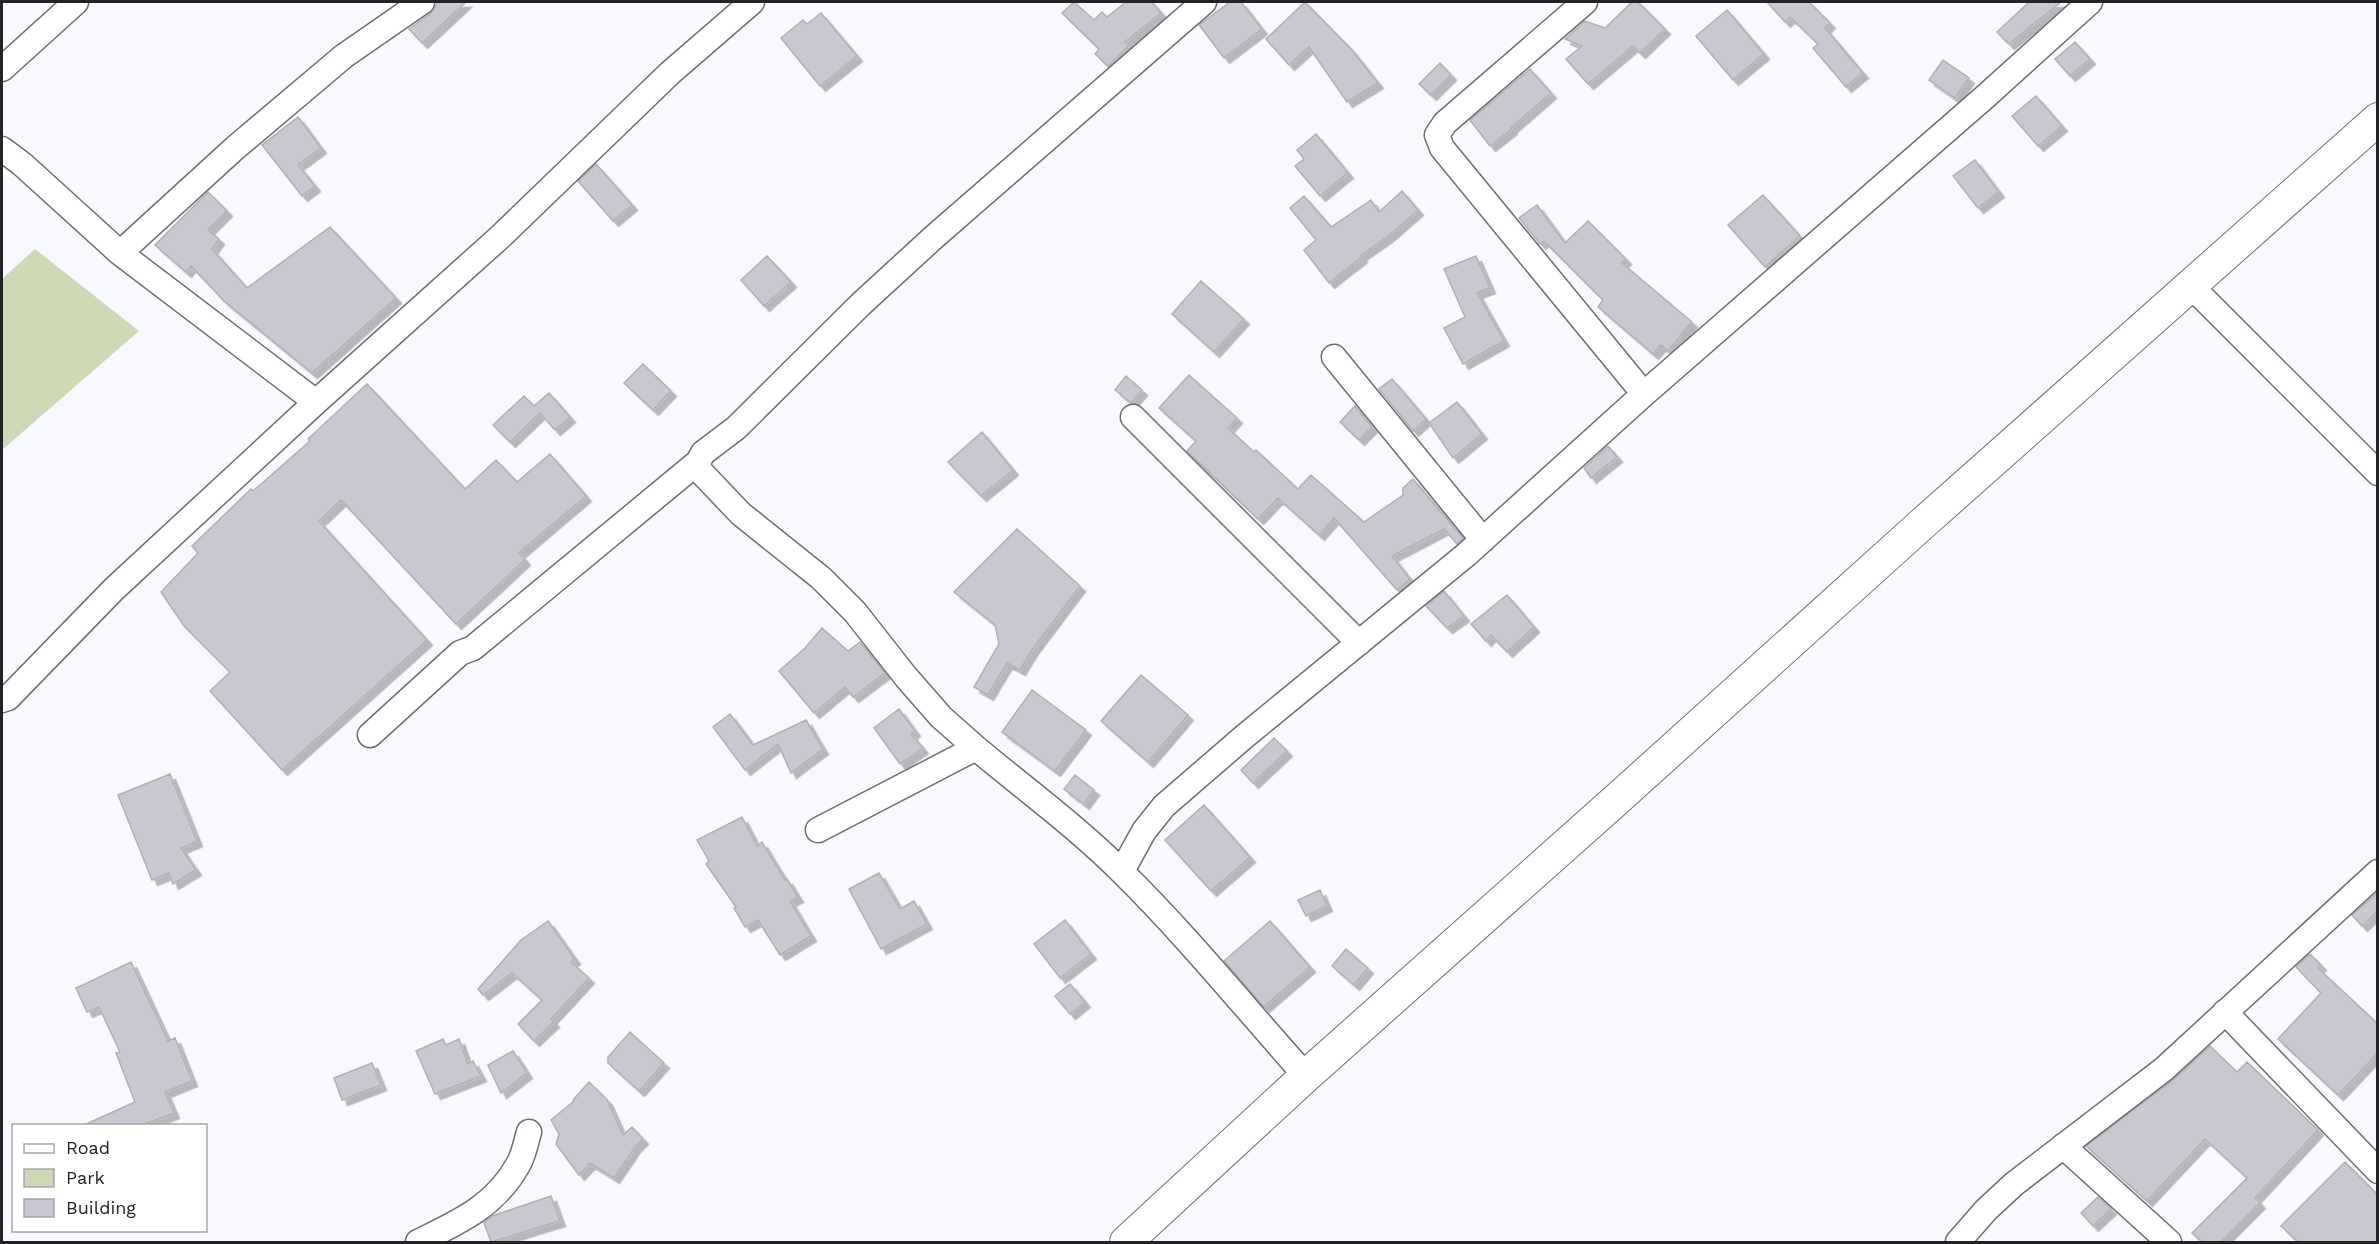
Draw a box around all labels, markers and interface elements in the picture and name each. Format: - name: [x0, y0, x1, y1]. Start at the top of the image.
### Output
- legend: [12, 1124, 207, 1232]
- text: Road: [66, 1137, 110, 1158]
- text: Park: [66, 1167, 105, 1188]
- text: Building: [66, 1197, 136, 1218]

